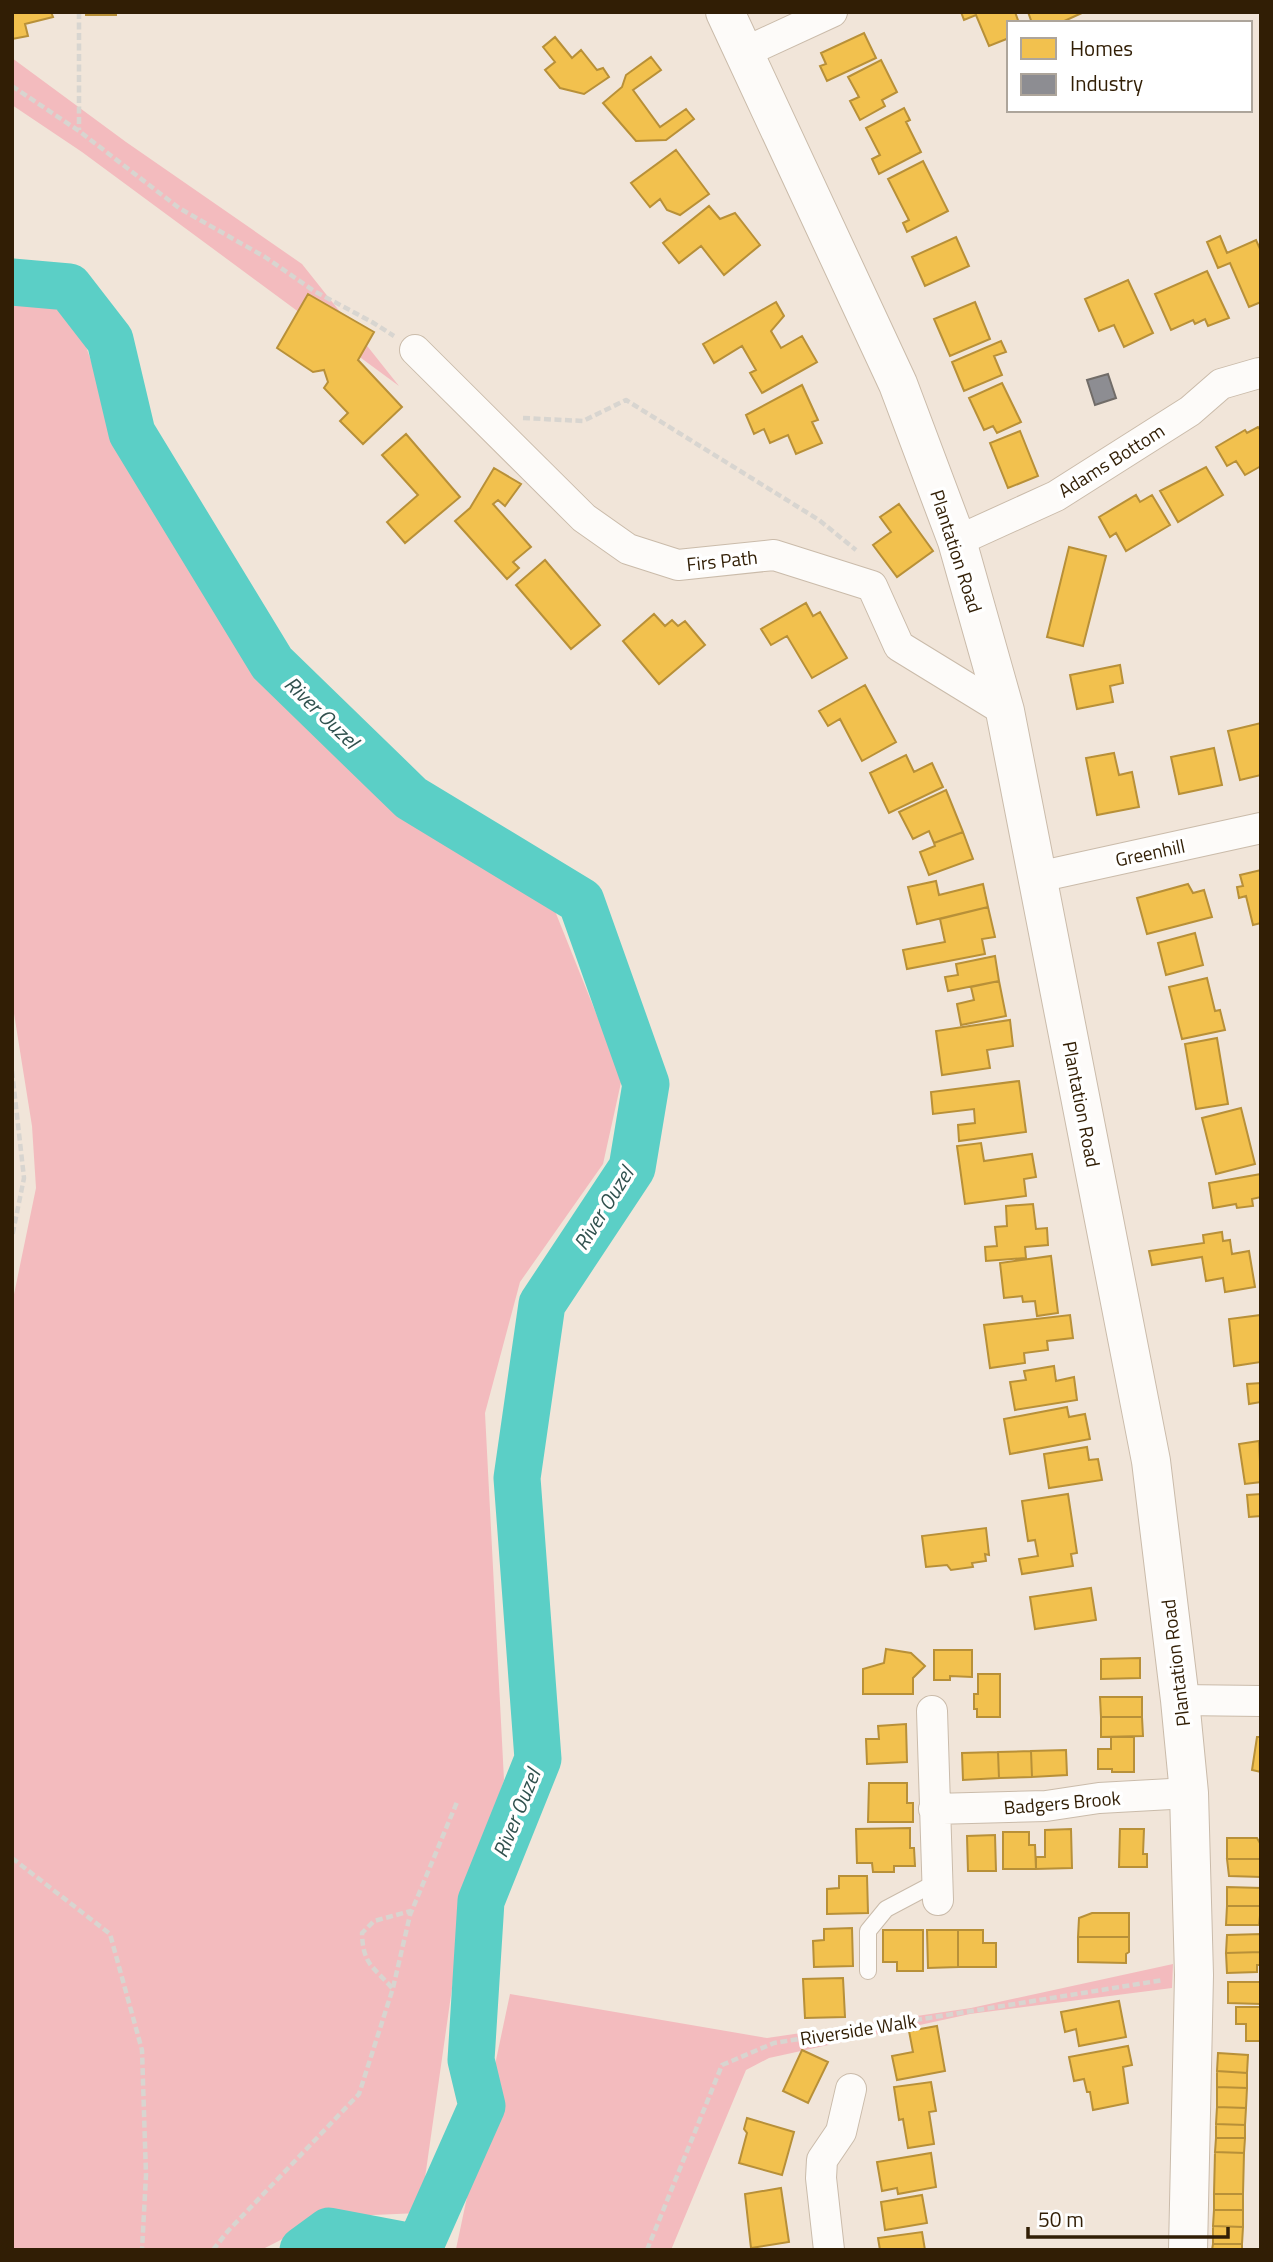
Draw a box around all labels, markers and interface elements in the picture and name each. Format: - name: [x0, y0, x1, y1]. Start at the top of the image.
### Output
- legend: [1007, 21, 1252, 112]
- text: Homes: [1070, 32, 1133, 64]
- text: Industry: [1070, 67, 1143, 99]
- street label: Adams Bottom: [1052, 416, 1170, 504]
- street label: Plantation Road: [923, 486, 991, 616]
- street label: Firs Path: [685, 542, 759, 578]
- water label: River Ouzel: [277, 668, 368, 758]
- street label: Greenhill: [1112, 830, 1188, 874]
- street label: Plantation Road: [1056, 1038, 1108, 1170]
- water label: River Ouzel: [565, 1158, 643, 1256]
- street label: Plantation Road: [1153, 1598, 1197, 1728]
- water label: River Ouzel: [484, 1762, 549, 1862]
- street label: Badgers Brook: [1002, 1782, 1122, 1822]
- street label: Riverside Walk: [798, 2005, 918, 2053]
- scale bar: [1028, 2196, 1228, 2240]
- text: 50 m: [1038, 2203, 1084, 2235]

